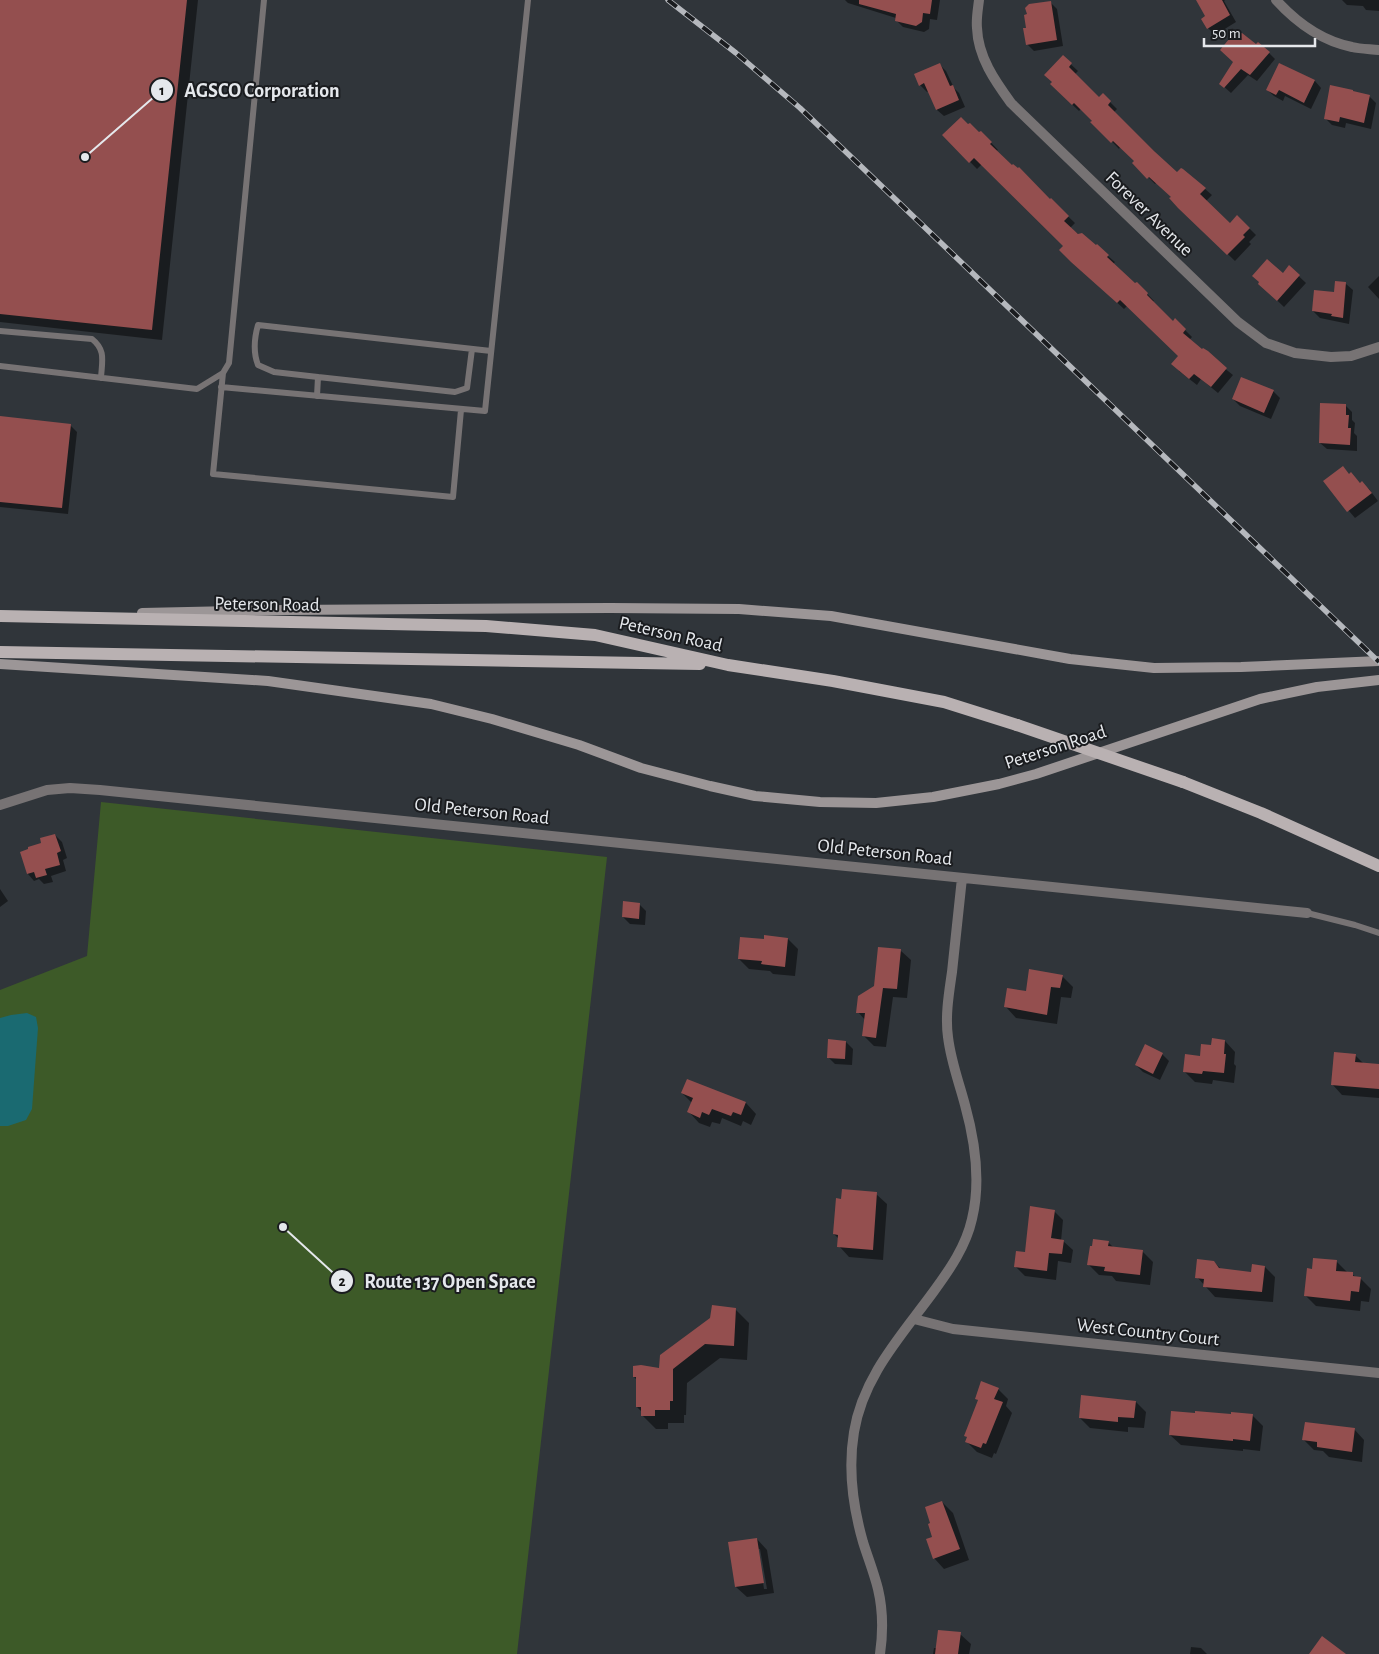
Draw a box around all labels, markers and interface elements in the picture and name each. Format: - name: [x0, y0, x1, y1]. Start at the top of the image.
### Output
- scale bar: [1204, 15, 1315, 47]
- text: 50 m: [1212, 26, 1241, 41]
- callout: AGSCO Corporation: [150, 72, 350, 107]
- text: AGSCO Corporation: [184, 81, 340, 101]
- text: 1: [159, 83, 165, 98]
- street label: Forever Avenue: [1102, 168, 1196, 260]
- street label: Peterson Road: [214, 594, 320, 615]
- street label: Peterson Road: [617, 613, 724, 656]
- street label: Peterson Road: [1002, 722, 1109, 773]
- street label: Old Peterson Road: [414, 795, 550, 828]
- street label: Old Peterson Road: [817, 836, 953, 869]
- callout: Route 137 Open Space: [329, 1264, 546, 1299]
- text: Route 137 Open Space: [364, 1272, 536, 1292]
- text: 2: [338, 1274, 346, 1289]
- street label: West Country Court: [1076, 1316, 1220, 1349]

